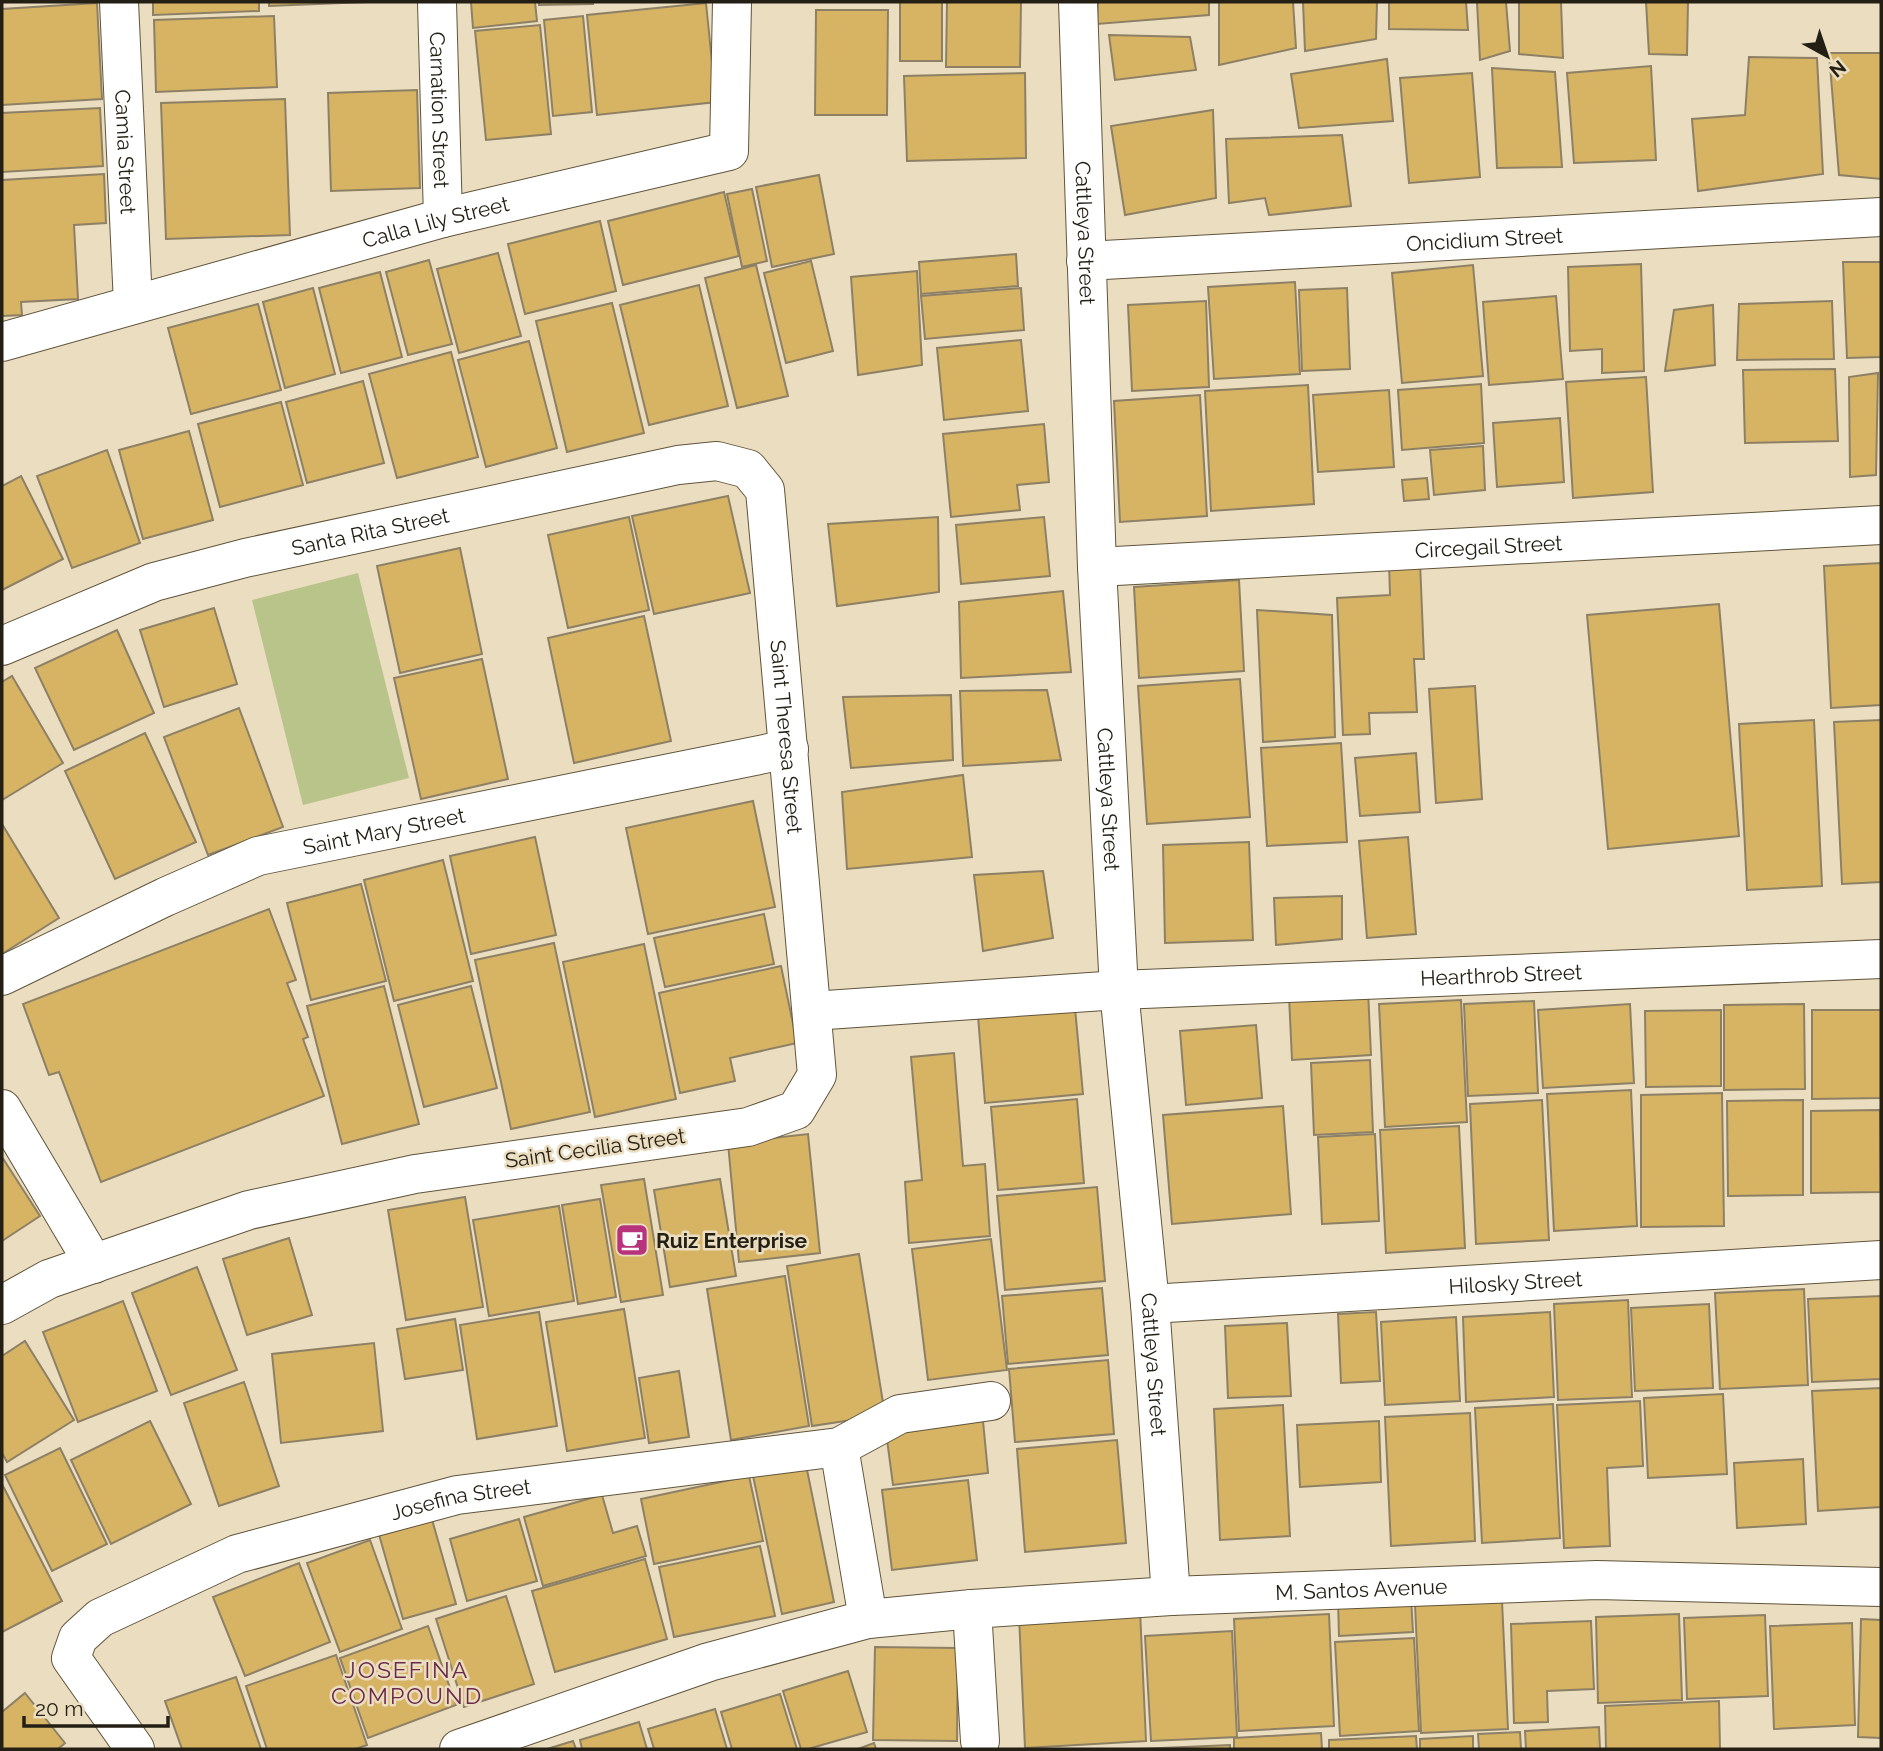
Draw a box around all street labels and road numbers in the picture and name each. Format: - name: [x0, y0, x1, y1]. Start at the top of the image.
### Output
- street label: Carnation Street: [425, 31, 455, 189]
- street label: Camia Street: [111, 89, 141, 215]
- street label: Cattleya Street: [1071, 161, 1101, 305]
- street label: Calla Lily Street: [359, 190, 511, 253]
- street label: Oncidium Street: [1405, 222, 1564, 256]
- street label: Santa Rita Street: [289, 502, 451, 560]
- street label: Circegail Street: [1414, 530, 1563, 562]
- street label: Saint Theresa Street: [766, 639, 808, 835]
- street label: Cattleya Street: [1093, 727, 1125, 872]
- street label: Saint Mary Street: [300, 802, 467, 859]
- street label: Hearthrob Street: [1420, 959, 1582, 990]
- street label: Saint Cecilia Street: [503, 1123, 687, 1173]
- street label: Hilosky Street: [1448, 1266, 1583, 1299]
- street label: Cattleya Street: [1136, 1292, 1172, 1437]
- street label: Josefina Street: [388, 1473, 532, 1525]
- street label: M. Santos Avenue: [1275, 1573, 1448, 1605]

